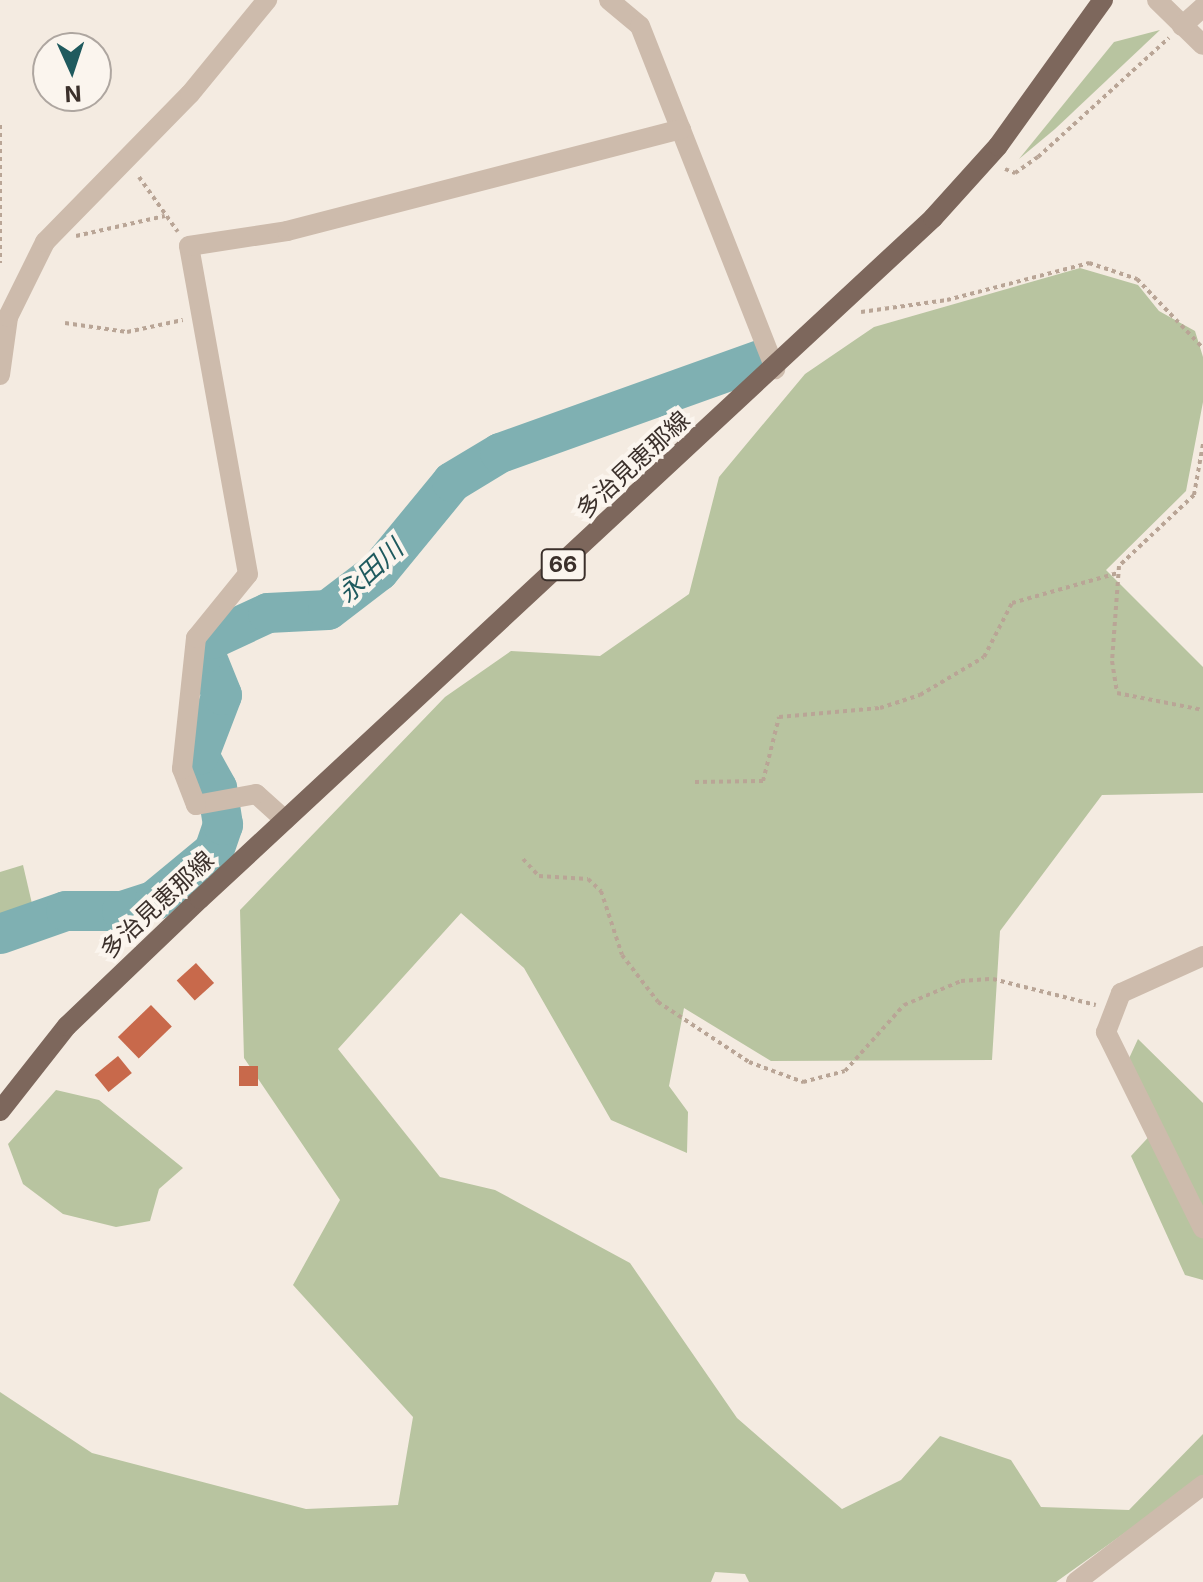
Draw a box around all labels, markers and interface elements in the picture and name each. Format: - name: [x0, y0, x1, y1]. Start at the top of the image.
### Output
- north arrow: [32, 32, 112, 112]
- text: N: [64, 81, 82, 107]
- street label: 多治見恵那線: [571, 405, 695, 525]
- water label: 永田川: [331, 533, 409, 609]
- road number: 66: [539, 547, 587, 583]
- street label: 多治見恵那線: [95, 845, 219, 965]

